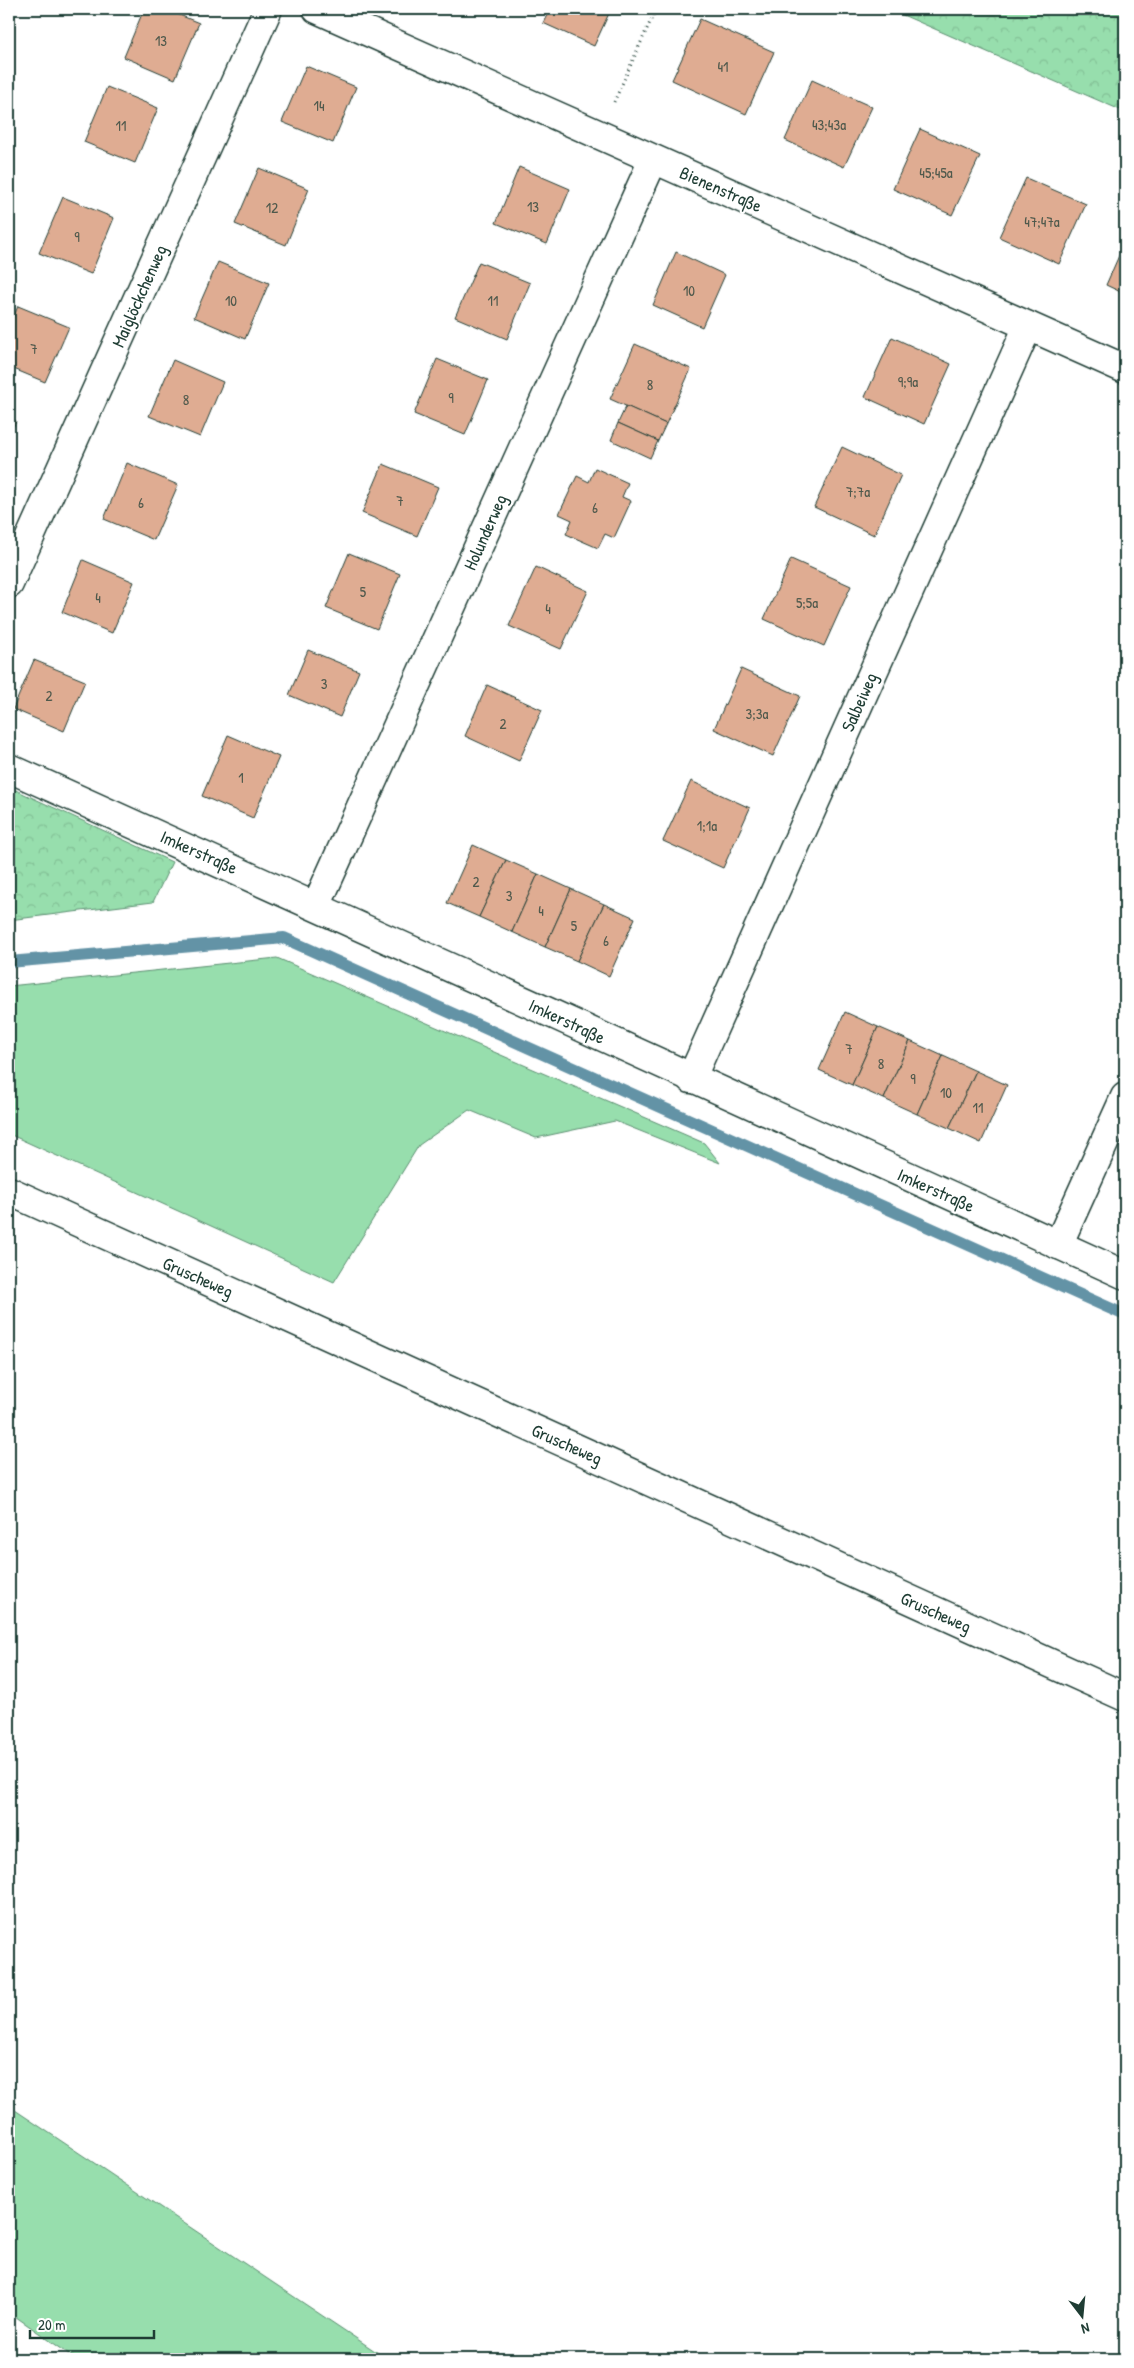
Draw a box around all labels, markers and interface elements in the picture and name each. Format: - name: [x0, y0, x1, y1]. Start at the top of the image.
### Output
- house number: 13: [155, 30, 167, 51]
- house number: 41: [717, 56, 729, 77]
- house number: 14: [313, 95, 325, 116]
- house number: 43;43a: [812, 114, 846, 135]
- house number: 11: [116, 115, 126, 136]
- street label: Bienenstraße: [676, 160, 766, 218]
- house number: 45;45a: [919, 162, 953, 183]
- house number: 13: [527, 196, 539, 217]
- house number: 12: [266, 197, 278, 218]
- house number: 47;47a: [1024, 211, 1060, 232]
- house number: 9: [74, 226, 80, 247]
- street label: Maiglöckchenweg: [105, 241, 173, 351]
- house number: 10: [683, 280, 695, 301]
- house number: 10: [225, 290, 237, 311]
- house number: 11: [488, 290, 498, 311]
- house number: 7: [30, 338, 38, 359]
- house number: 9;9a: [898, 371, 918, 392]
- house number: 8: [647, 374, 653, 395]
- house number: 9: [448, 387, 454, 408]
- house number: 8: [183, 389, 189, 410]
- house number: 7;7a: [846, 481, 870, 502]
- house number: 7: [396, 490, 404, 511]
- street label: Holunderweg: [457, 490, 513, 574]
- house number: 6: [138, 492, 144, 513]
- house number: 6: [592, 497, 598, 518]
- house number: 5: [360, 581, 367, 602]
- house number: 4: [95, 587, 101, 608]
- house number: 5;5a: [796, 592, 818, 613]
- house number: 4: [545, 598, 551, 619]
- street label: Salbeiweg: [835, 668, 883, 736]
- house number: 3: [321, 673, 328, 694]
- house number: 2: [45, 685, 53, 706]
- house number: 3;3a: [746, 703, 769, 724]
- house number: 2: [499, 713, 507, 734]
- house number: 1: [238, 767, 244, 788]
- house number: 1;1a: [697, 815, 717, 836]
- street label: Imkerstraße: [157, 824, 241, 880]
- house number: 2: [472, 871, 480, 892]
- house number: 3: [506, 885, 513, 906]
- house number: 4: [538, 900, 544, 921]
- house number: 5: [571, 915, 578, 936]
- house number: 6: [603, 930, 609, 951]
- street label: Imkerstraße: [525, 992, 609, 1050]
- house number: 7: [845, 1038, 853, 1059]
- house number: 8: [878, 1053, 884, 1074]
- house number: 9: [910, 1068, 916, 1089]
- house number: 10: [940, 1082, 952, 1103]
- house number: 11: [973, 1097, 983, 1118]
- street label: Imkerstraße: [894, 1162, 978, 1218]
- street label: Gruscheweg: [159, 1250, 237, 1304]
- street label: Gruscheweg: [528, 1417, 606, 1471]
- street label: Gruscheweg: [897, 1585, 975, 1639]
- north arrow: [1056, 2290, 1106, 2340]
- scale bar: [30, 2308, 154, 2340]
- text: 20 m: [38, 2314, 65, 2335]
- text: N: [1079, 2319, 1092, 2339]

